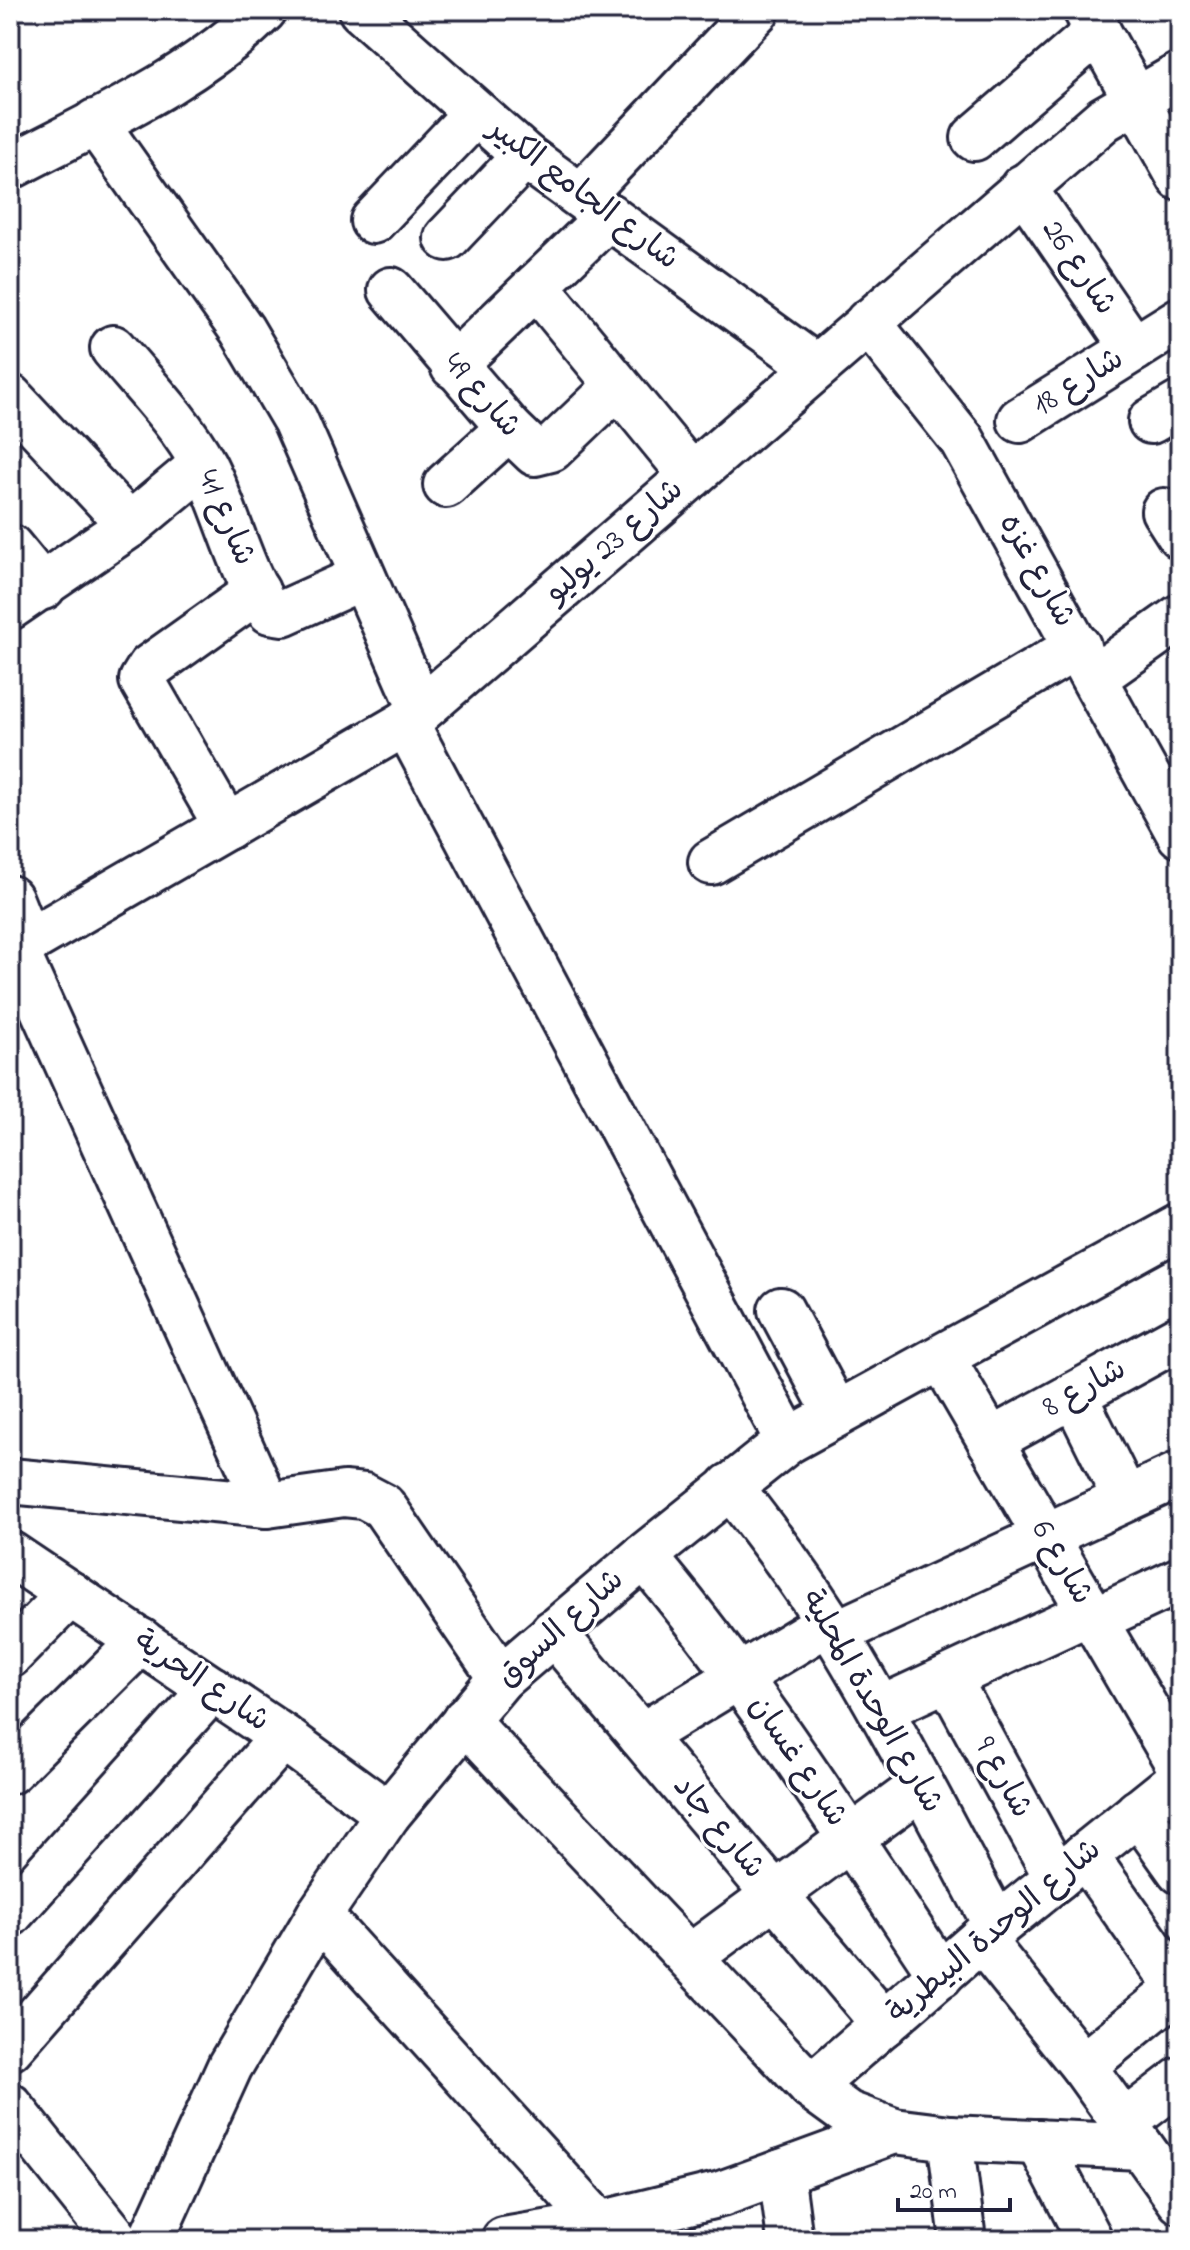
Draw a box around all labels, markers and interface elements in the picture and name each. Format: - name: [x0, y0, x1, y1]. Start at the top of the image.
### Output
- street label: شارع الجامع الكبير: [475, 106, 688, 283]
- street label: شارع 26: [1029, 210, 1127, 326]
- street label: شارع 18: [1024, 337, 1134, 429]
- street label: شارع 49: [430, 343, 532, 449]
- street label: شارع 41: [183, 462, 267, 574]
- street label: شارع 23 يوليو: [533, 468, 695, 617]
- street label: شارع غزه: [985, 505, 1087, 637]
- street label: شارع 8: [1035, 1347, 1135, 1431]
- street label: شارع 6: [1018, 1512, 1104, 1614]
- street label: شارع السوق: [486, 1558, 636, 1700]
- street label: شارع الوحدة المحلية: [788, 1581, 954, 1823]
- street label: شارع الحرية: [123, 1619, 279, 1745]
- street label: شارع غسان: [736, 1687, 858, 1837]
- street label: شارع 9: [960, 1729, 1044, 1827]
- street label: شارع جاد: [660, 1766, 776, 1890]
- street label: شارع الوحدة البيطرية: [877, 1828, 1113, 2036]
- scale bar: [898, 2162, 1010, 2212]
- text: 20 m: [910, 2175, 957, 2210]

